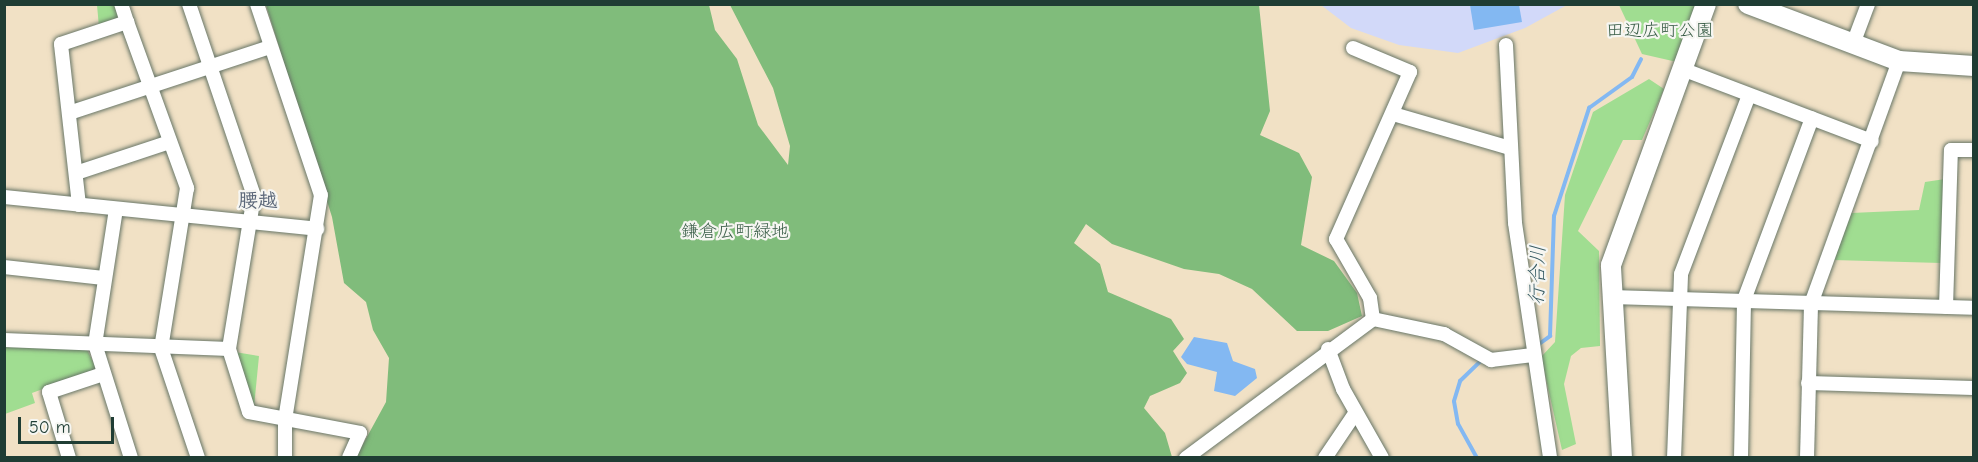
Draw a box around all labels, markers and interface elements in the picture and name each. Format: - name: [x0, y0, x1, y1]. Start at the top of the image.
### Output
- park label: 田辺広町公園: [1606, 20, 1714, 42]
- district label: 腰越: [238, 188, 278, 212]
- park label: 鎌倉広町緑地: [681, 221, 789, 243]
- water label: 行合川: [1524, 245, 1550, 305]
- scale bar: [21, 405, 117, 443]
- text: 50 m: [29, 417, 71, 438]

